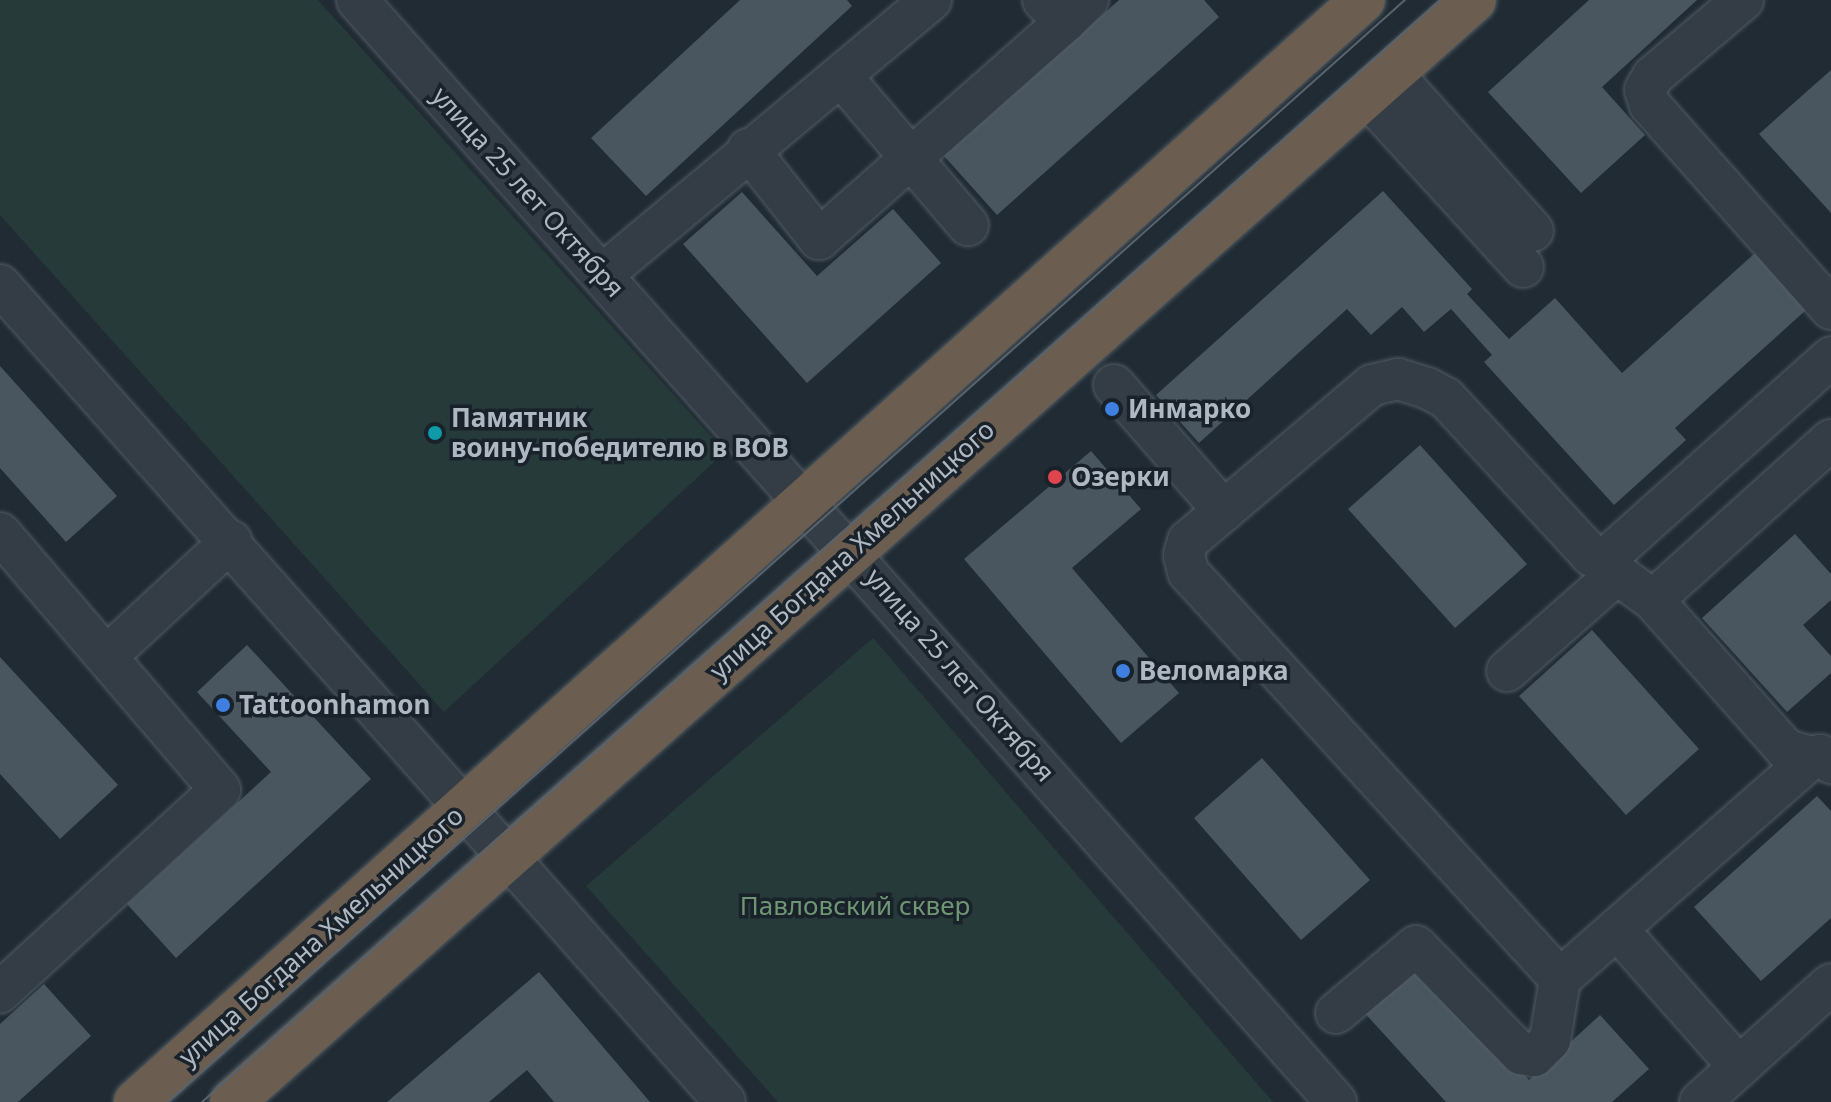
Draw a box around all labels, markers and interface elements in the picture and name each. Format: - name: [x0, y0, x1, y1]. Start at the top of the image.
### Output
- street label: улица 25 лет Октября: [425, 81, 631, 303]
- place label: Инмарко: [1128, 393, 1251, 425]
- marker: Инмарко: [1103, 400, 1121, 418]
- place label: Памятник воину-победителю в ВОВ: [451, 402, 789, 464]
- street label: улица Богдана Хмельницкого: [703, 414, 1001, 686]
- marker: Памятник воину-победителю в ВОВ: [426, 424, 444, 442]
- place label: Озерки: [1071, 461, 1170, 493]
- marker: Озерки: [1046, 468, 1064, 486]
- street label: улица 25 лет Октября: [859, 562, 1061, 788]
- place label: Веломарка: [1139, 655, 1288, 687]
- marker: Веломарка: [1114, 662, 1132, 680]
- place label: Tattoonhamon: [239, 689, 430, 721]
- marker: Tattoonhamon: [214, 696, 232, 714]
- street label: улица Богдана Хмельницкого: [172, 800, 470, 1072]
- park label: Павловский сквер: [740, 890, 970, 922]

